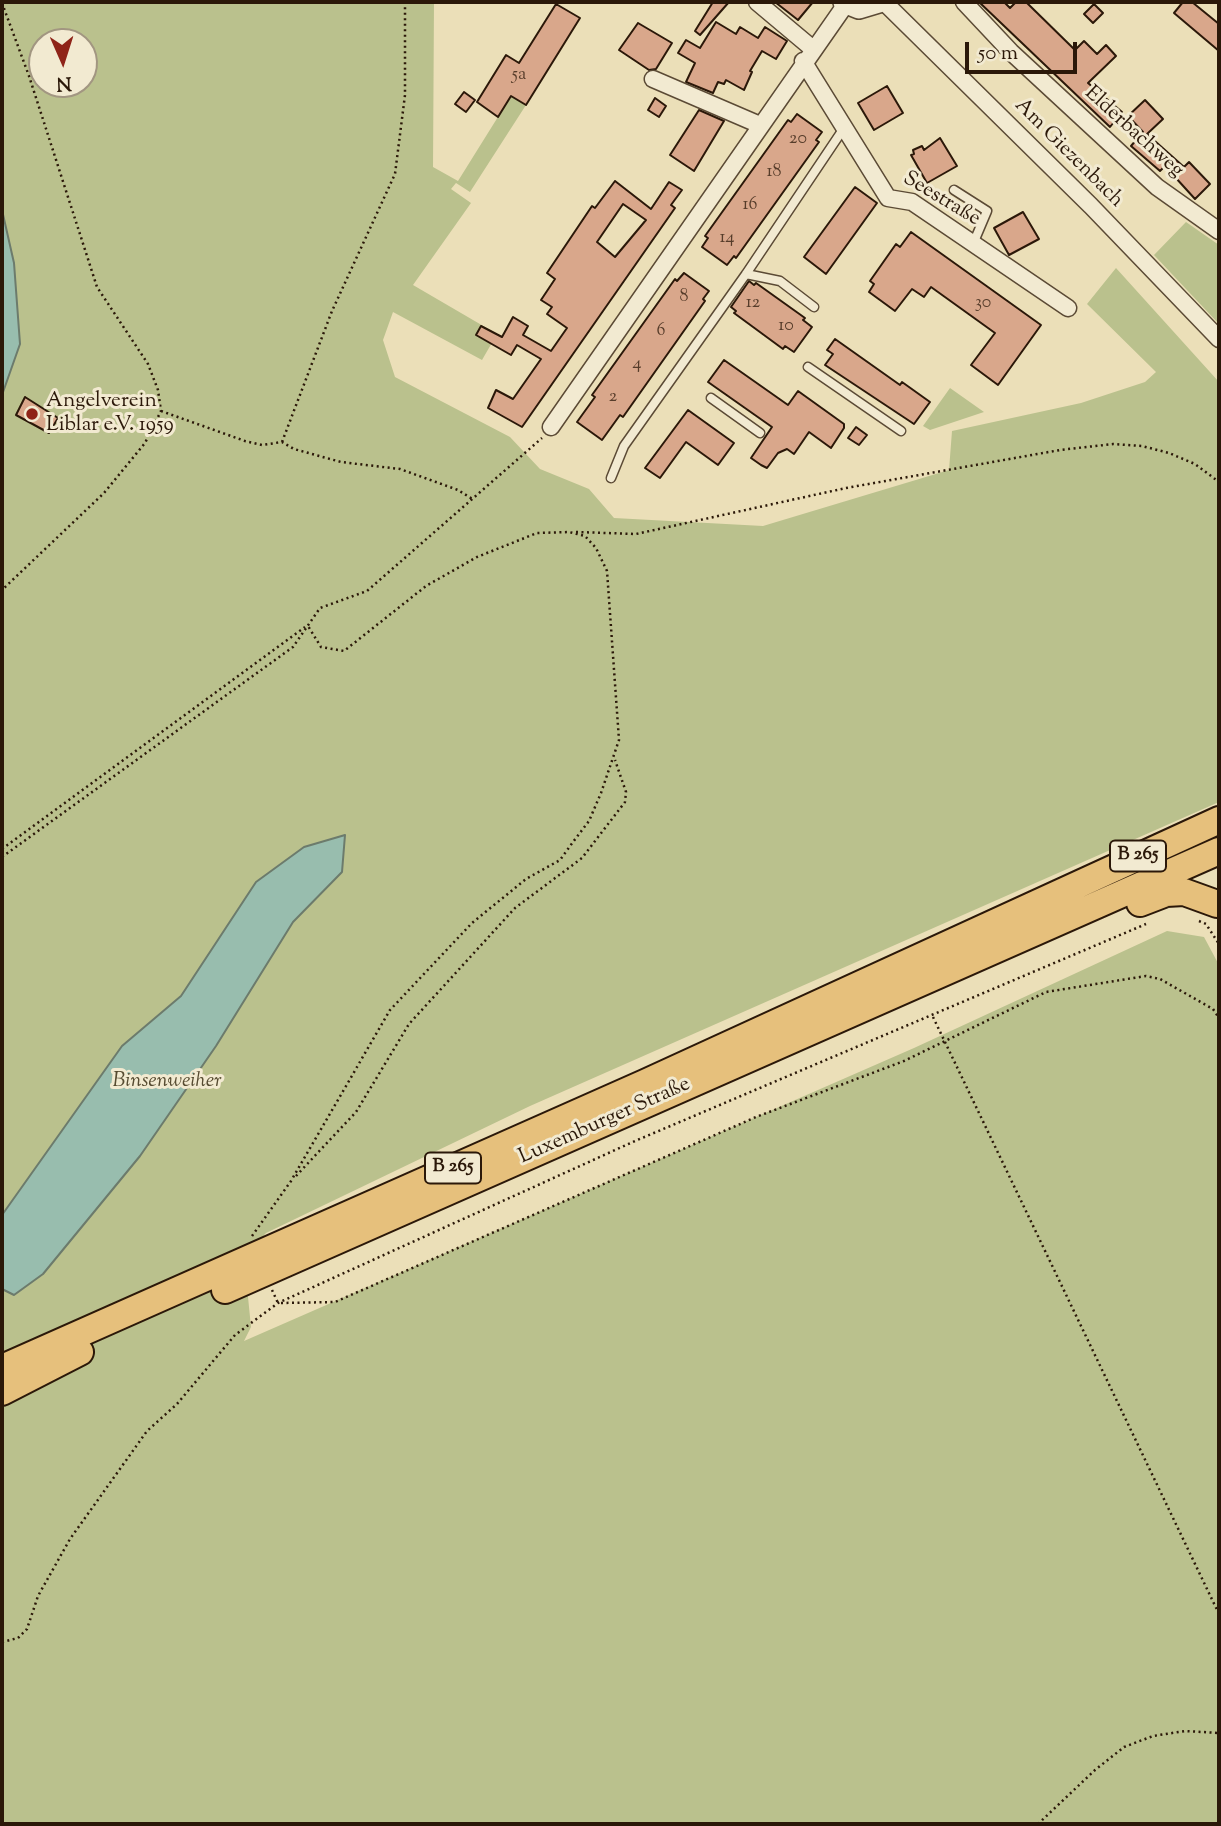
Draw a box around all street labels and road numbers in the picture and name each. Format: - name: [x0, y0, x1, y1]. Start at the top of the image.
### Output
- street label: Elderbachweg: [1078, 82, 1188, 184]
- street label: Am Giezenbach: [1008, 94, 1128, 214]
- street label: Seestraße: [898, 167, 984, 233]
- road number: B 265: [1110, 841, 1166, 872]
- street label: Luxemburger Straße: [515, 1073, 695, 1171]
- road number: B 265: [425, 1152, 481, 1184]

